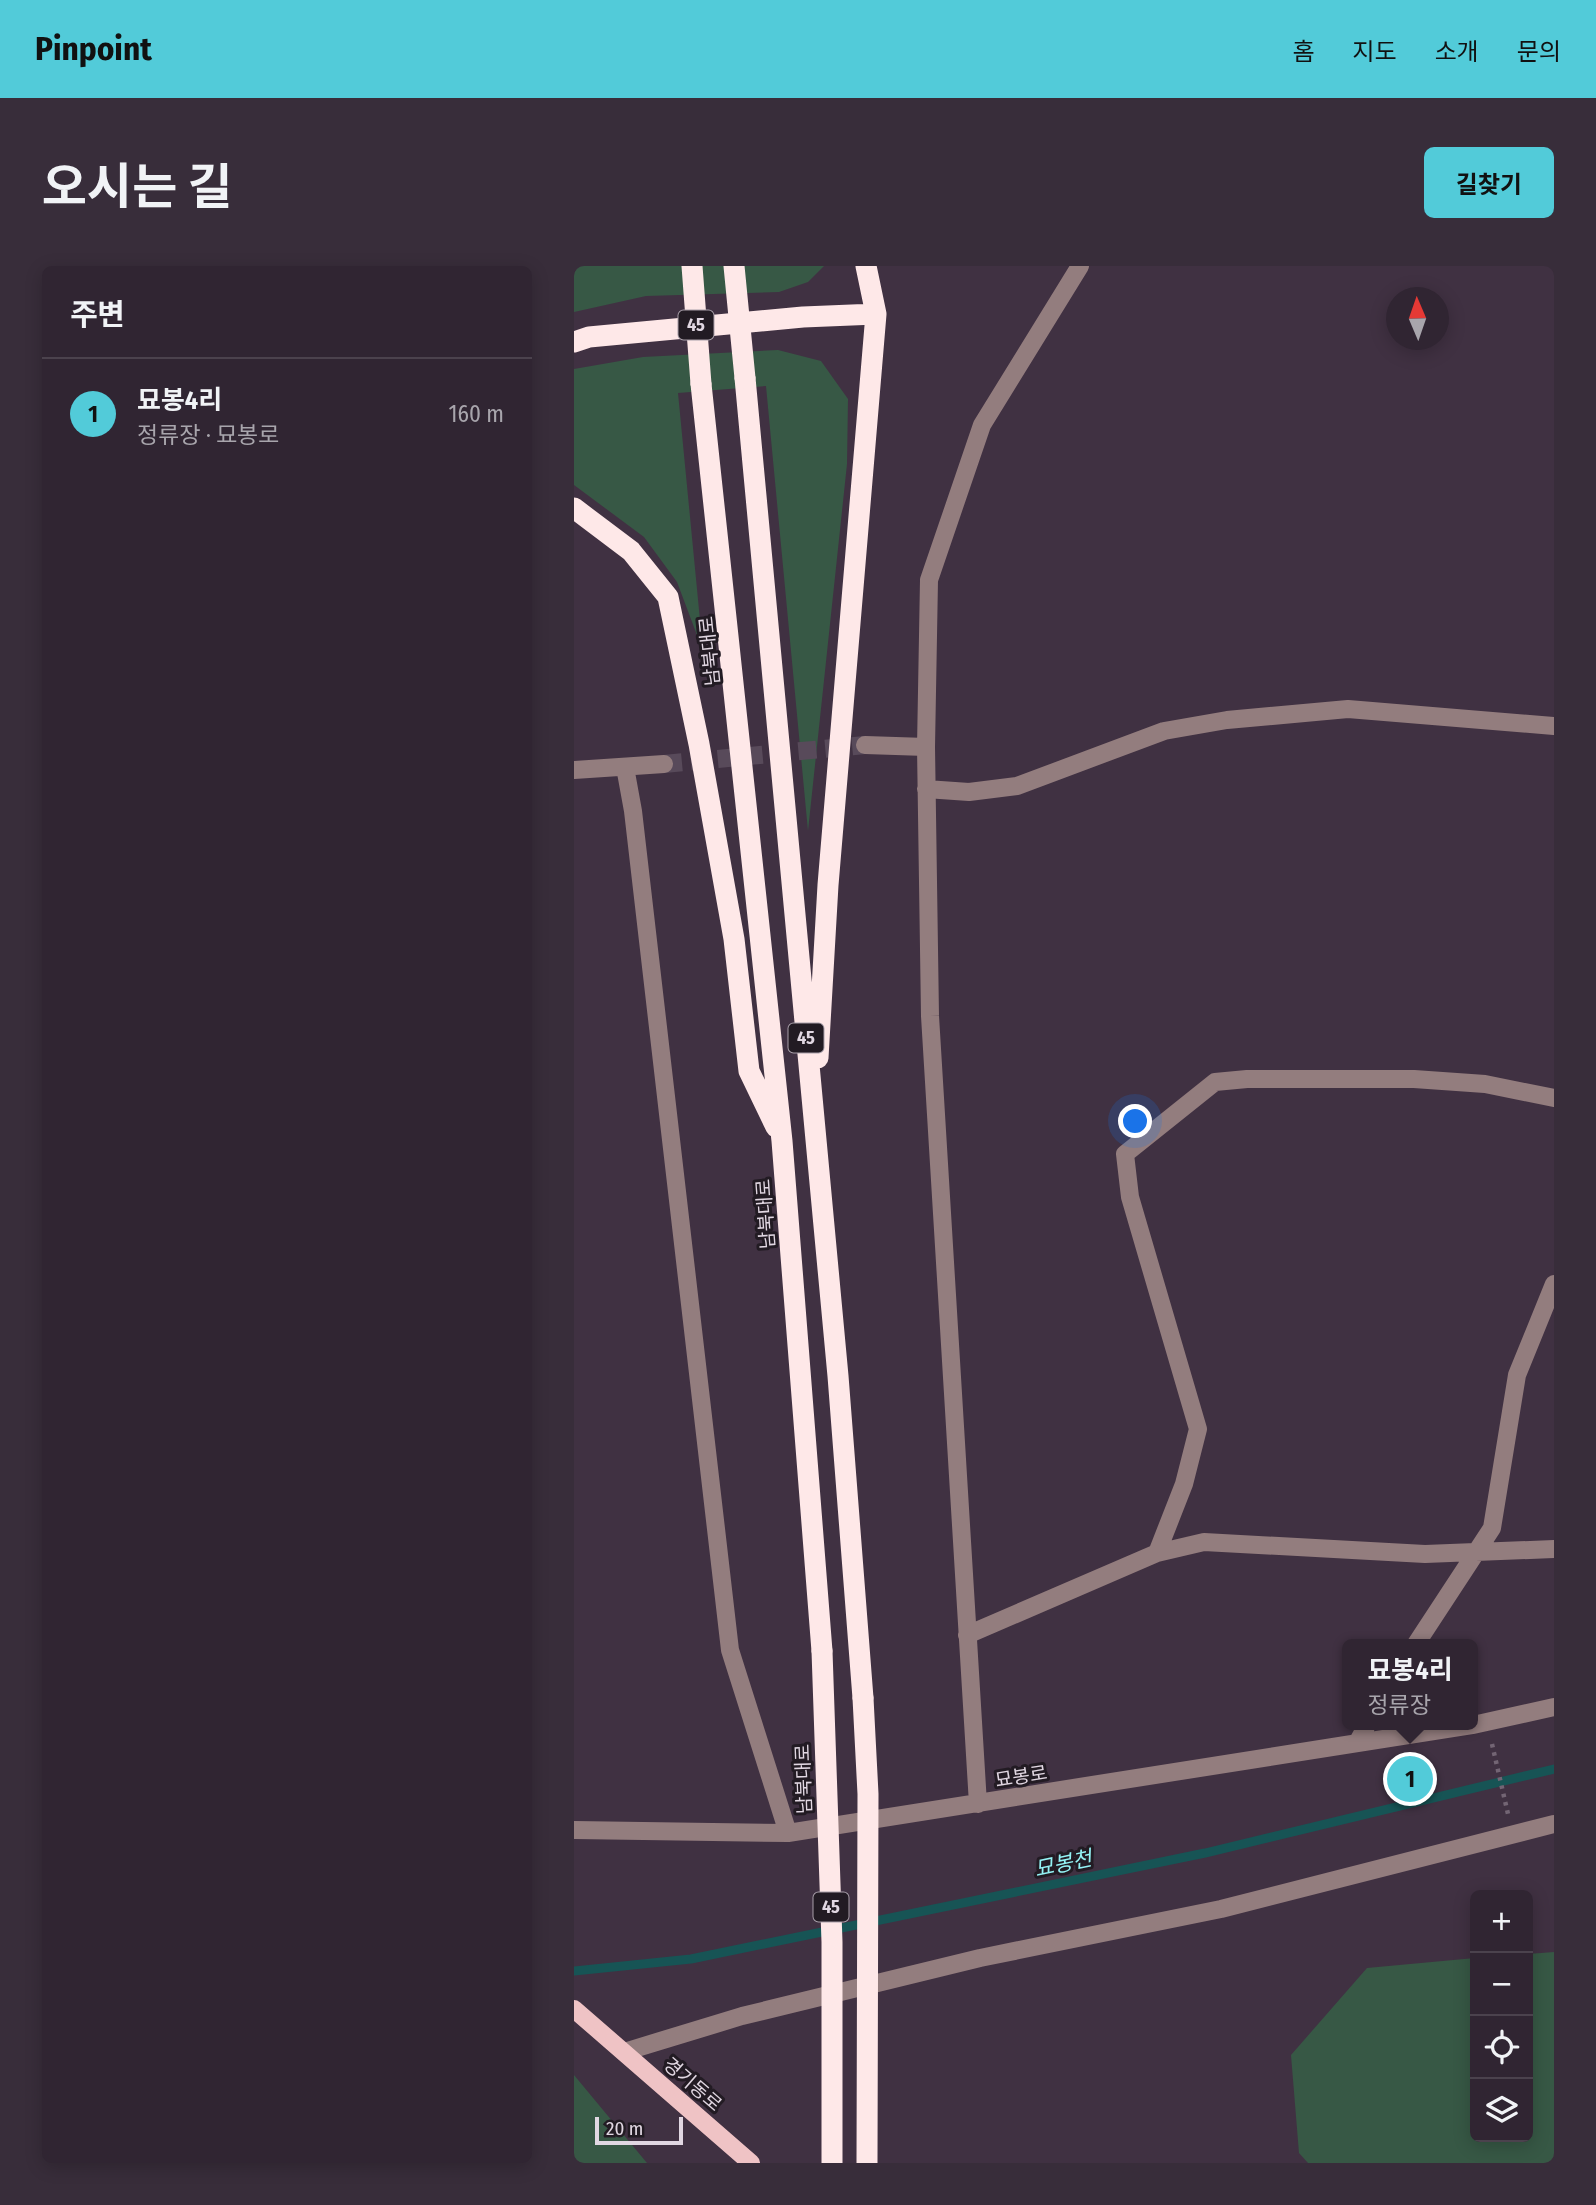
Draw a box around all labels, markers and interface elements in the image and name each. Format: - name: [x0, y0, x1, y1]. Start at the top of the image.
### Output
- text: Pinpoint: [35, 29, 152, 69]
- text: 홈: [1292, 38, 1314, 66]
- text: 지도: [1352, 38, 1397, 66]
- text: 소개: [1435, 38, 1479, 66]
- text: 문의: [1517, 38, 1561, 66]
- button: 길찾기: [1424, 147, 1554, 218]
- text: 오시는 길: [42, 158, 233, 217]
- north arrow: [1386, 287, 1449, 350]
- text: 주변: [70, 297, 125, 333]
- road number: 45: [678, 310, 714, 340]
- text: 묘봉4리: [137, 385, 222, 416]
- text: 1: [88, 400, 98, 428]
- text: 160 m: [449, 400, 504, 428]
- text: 정류장 · 묘봉로: [137, 421, 280, 449]
- street label: 남북대로: [694, 615, 725, 687]
- road number: 45: [789, 1024, 824, 1052]
- your location: [1118, 1104, 1152, 1138]
- street label: 남북대로: [752, 1178, 779, 1250]
- popup: [1342, 1639, 1478, 1730]
- text: 묘봉4리: [1367, 1655, 1453, 1686]
- text: 정류장: [1367, 1691, 1431, 1719]
- street label: 남북대로: [791, 1744, 816, 1814]
- pin: 1: [1387, 1753, 1433, 1805]
- street label: 묘봉로: [993, 1761, 1049, 1792]
- water label: 묘봉천: [1032, 1845, 1097, 1883]
- map controls: [1470, 1890, 1533, 2142]
- button: +: [1470, 1890, 1533, 1953]
- road number: 45: [814, 1892, 848, 1922]
- button: −: [1470, 1953, 1533, 2016]
- button: locate: [1470, 2016, 1533, 2079]
- street label: 경기동로: [659, 2053, 727, 2116]
- button: layers: [1470, 2079, 1533, 2142]
- scale bar: [595, 2114, 682, 2146]
- text: 20 m: [606, 2117, 643, 2140]

